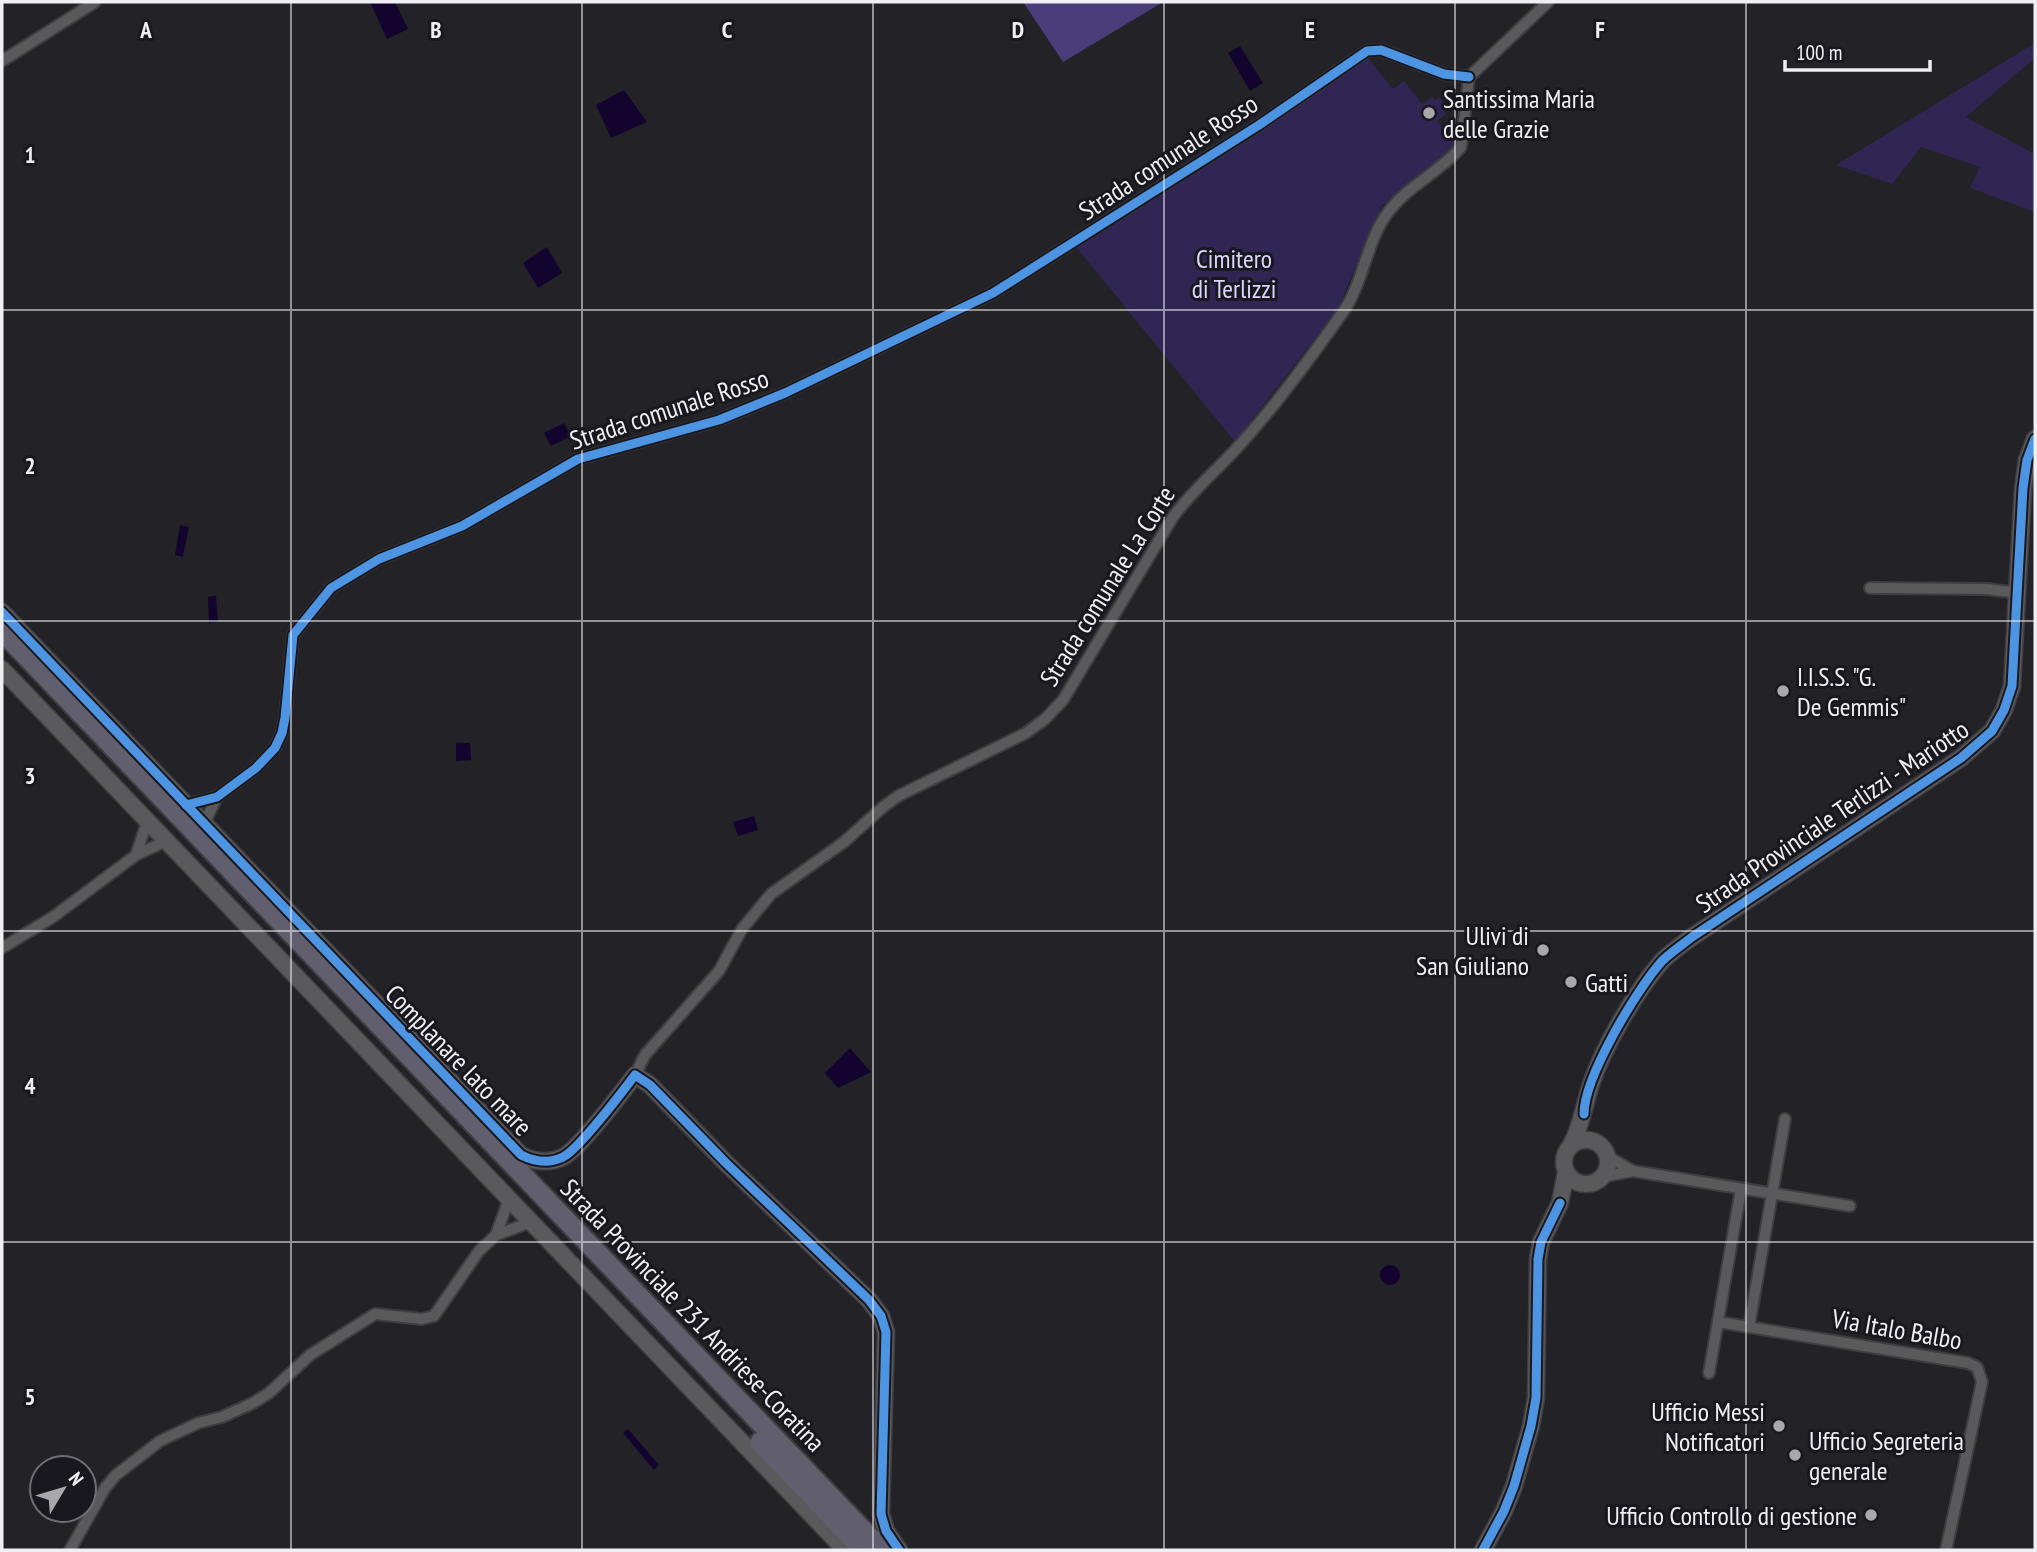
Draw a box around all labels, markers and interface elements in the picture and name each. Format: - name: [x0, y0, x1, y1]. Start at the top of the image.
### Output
- text: A: [139, 15, 152, 44]
- text: B: [430, 15, 442, 44]
- text: C: [722, 15, 733, 44]
- text: D: [1012, 15, 1024, 44]
- text: E: [1305, 15, 1315, 44]
- text: F: [1595, 15, 1605, 44]
- scale bar: [1785, 28, 1930, 72]
- text: 100 m: [1796, 39, 1842, 66]
- place label: Santissima Maria delle Grazie: [1443, 82, 1595, 145]
- street label: Strada comunale Rosso: [1072, 87, 1264, 227]
- marker: Santissima Maria delle Grazie: [1421, 105, 1437, 121]
- text: 1: [25, 140, 36, 169]
- park label: Cimitero di Terlizzi: [1192, 242, 1276, 305]
- street label: Strada comunale Rosso: [566, 361, 772, 457]
- text: 2: [25, 451, 36, 480]
- street label: Strada comunale La Corte: [1032, 480, 1182, 692]
- place label: I.I.S.S. "G. De Gemmis": [1797, 660, 1906, 723]
- marker: I.I.S.S. "G. De Gemmis": [1775, 683, 1791, 699]
- street label: Strada Provinciale Terlizzi - Mariotto: [1689, 712, 1975, 920]
- text: 3: [25, 761, 36, 790]
- place label: Ulivi di San Giuliano: [1416, 919, 1529, 982]
- marker: Ulivi di San Giuliano: [1535, 942, 1551, 958]
- place label: Gatti: [1585, 966, 1628, 999]
- marker: Gatti: [1563, 974, 1579, 990]
- street label: Complanare lato mare: [378, 977, 540, 1143]
- text: 4: [25, 1071, 36, 1100]
- street label: Strada Provinciale 231 Andriese-Coratina: [554, 1172, 832, 1458]
- street label: Via Italo Balbo: [1829, 1301, 1964, 1357]
- text: 5: [25, 1382, 36, 1411]
- place label: Ufficio Messi Notificatori: [1651, 1395, 1765, 1458]
- marker: Ufficio Messi Notificatori: [1771, 1418, 1787, 1434]
- place label: Ufficio Segreteria generale: [1809, 1424, 1964, 1487]
- marker: Ufficio Segreteria generale: [1787, 1447, 1803, 1463]
- north arrow: [28, 1454, 98, 1524]
- text: N: [64, 1467, 89, 1490]
- place label: Ufficio Controllo di gestione: [1606, 1499, 1857, 1532]
- marker: Ufficio Controllo di gestione: [1863, 1507, 1879, 1523]

